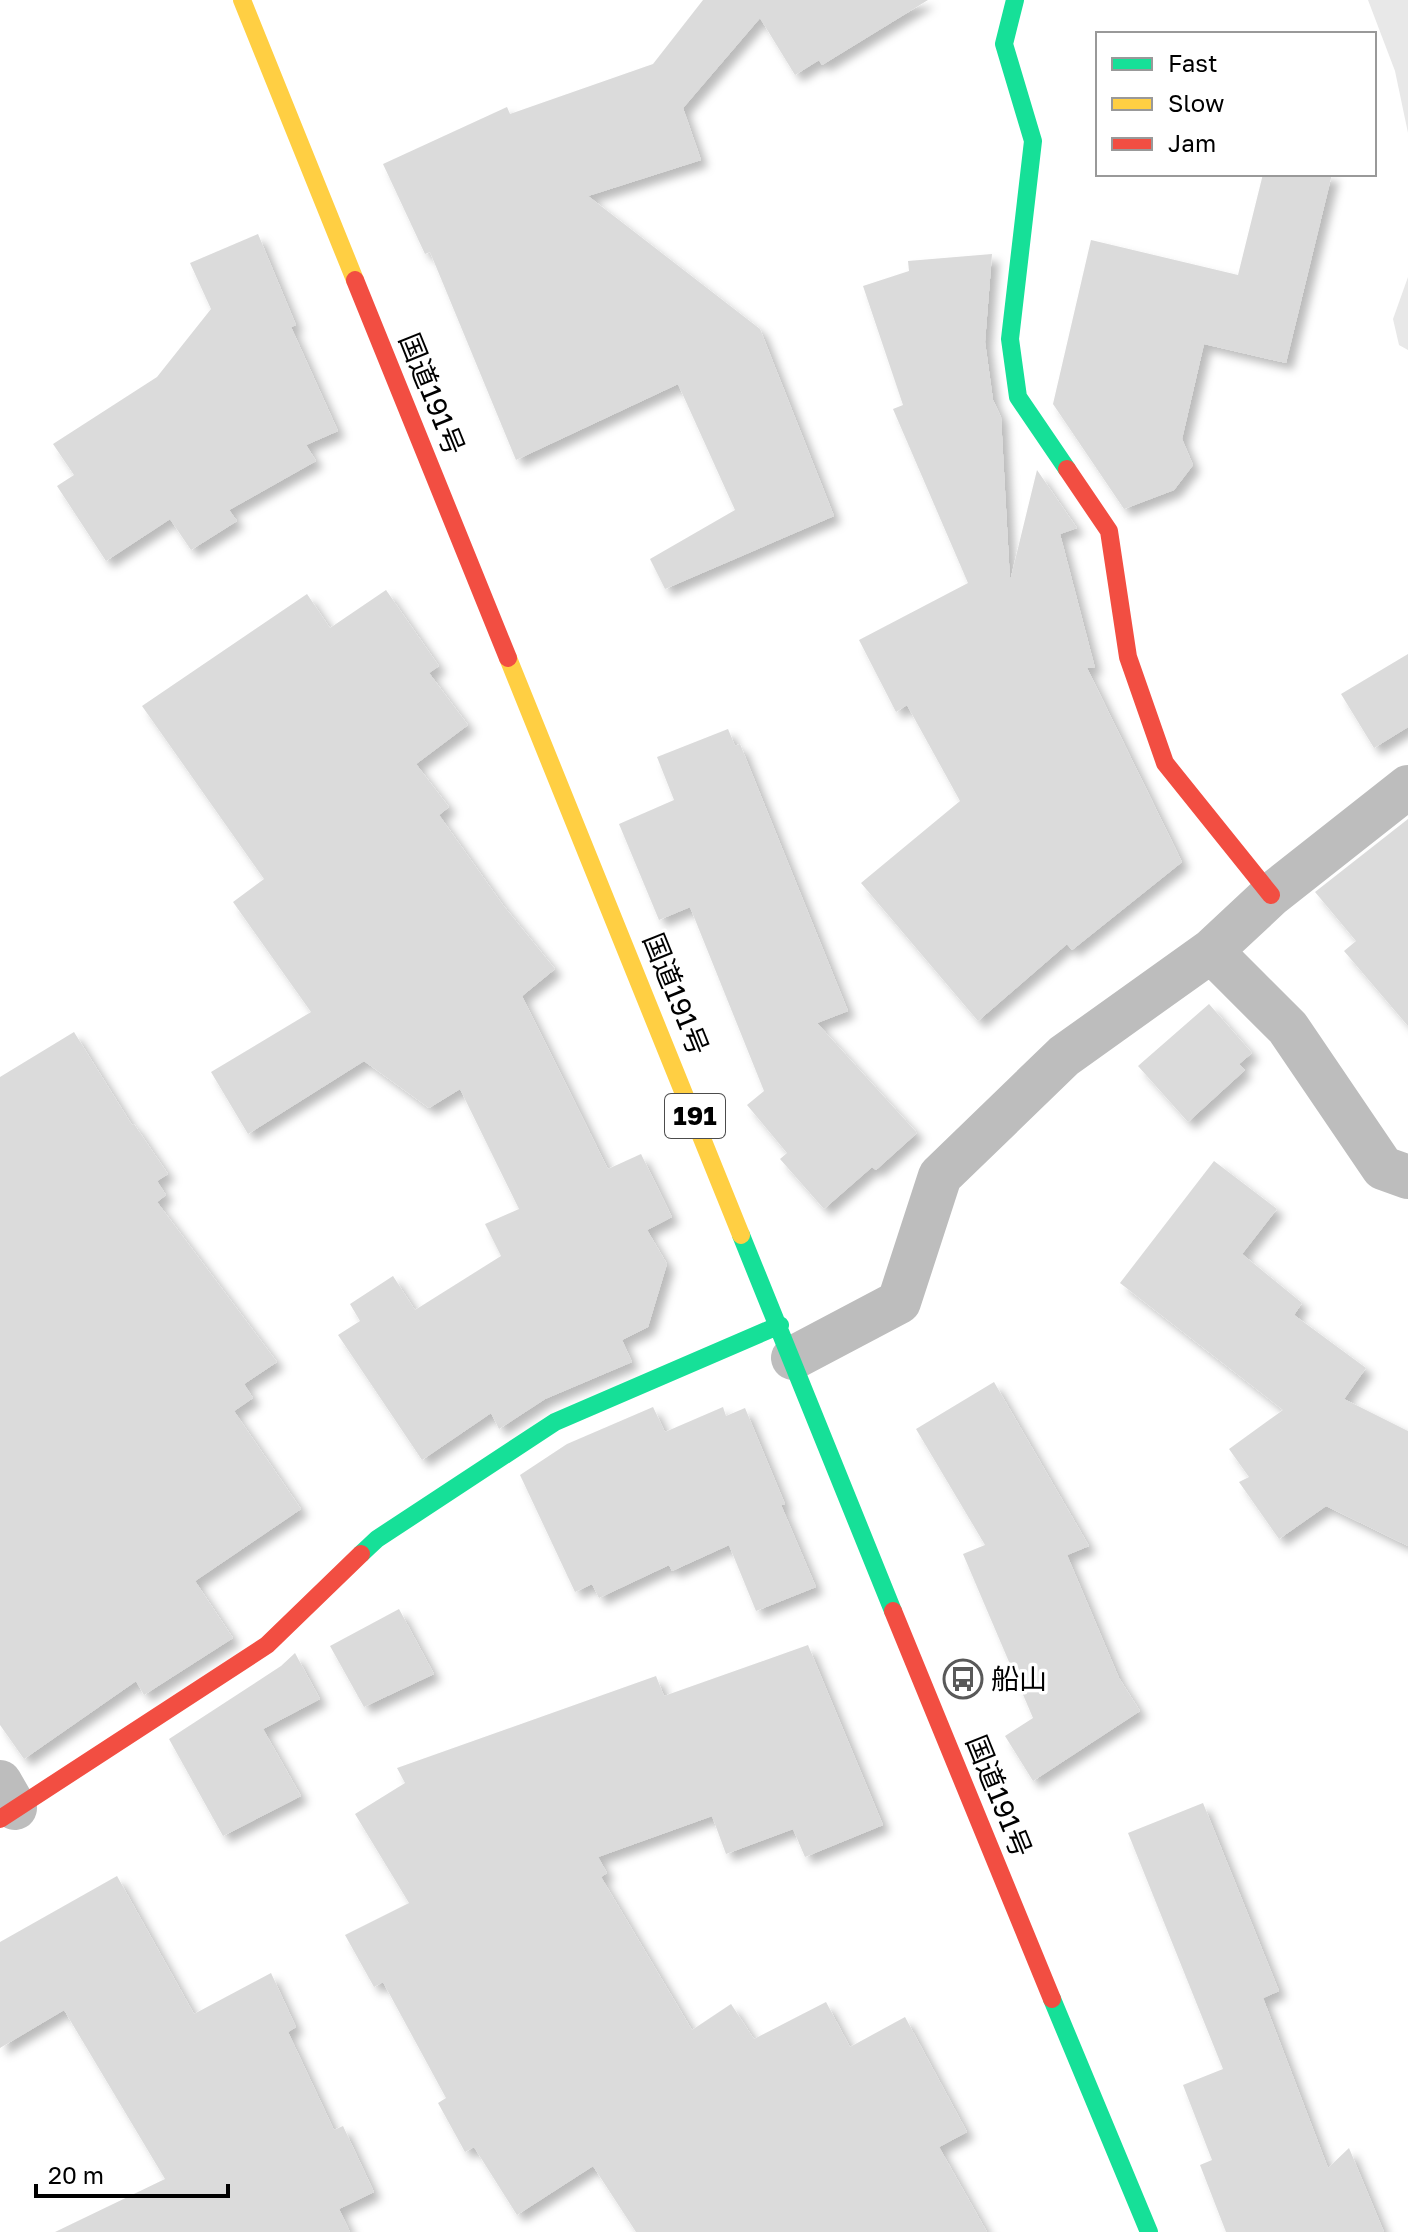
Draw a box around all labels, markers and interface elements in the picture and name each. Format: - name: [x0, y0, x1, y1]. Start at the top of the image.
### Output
- legend: [1096, 32, 1376, 176]
- text: Fast: [1168, 48, 1218, 77]
- text: Slow: [1168, 88, 1224, 117]
- text: Jam: [1168, 128, 1216, 157]
- street label: 国道191号: [393, 328, 472, 459]
- street label: 国道191号: [637, 928, 716, 1059]
- road number: 191: [665, 1094, 725, 1138]
- bus stop icon: 船山: [942, 1658, 984, 1700]
- place label: 船山: [991, 1662, 1047, 1695]
- street label: 国道191号: [960, 1730, 1039, 1861]
- scale bar: [36, 2148, 228, 2198]
- text: 20 m: [48, 2160, 104, 2189]

